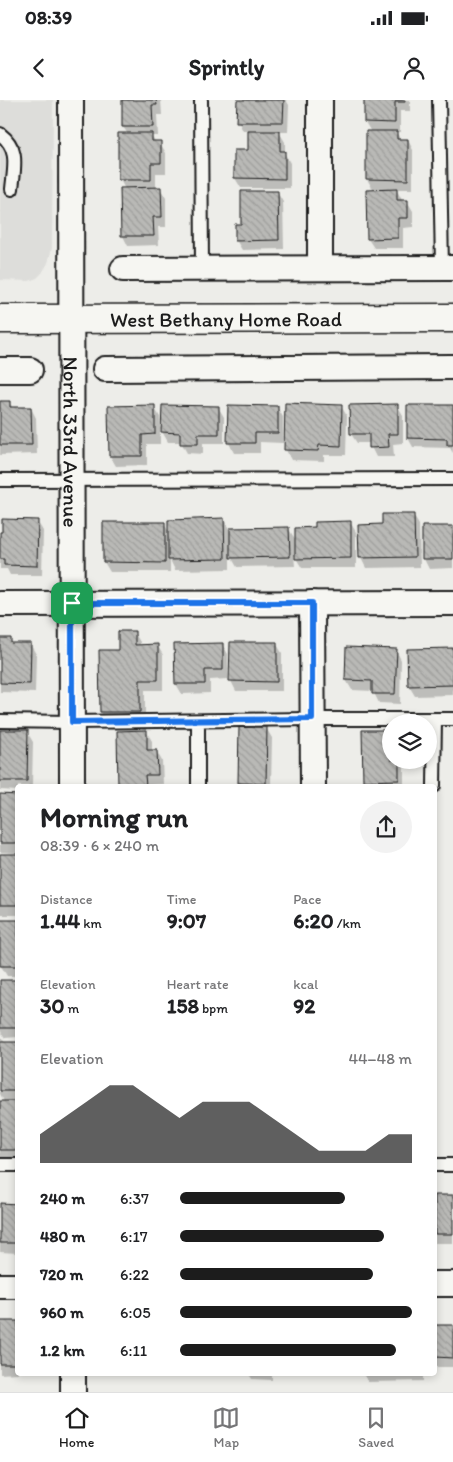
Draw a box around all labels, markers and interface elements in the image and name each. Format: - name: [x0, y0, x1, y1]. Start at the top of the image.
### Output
- text: 08:39: [25, 6, 72, 29]
- icon: back: [25, 54, 53, 82]
- text: Sprintly: [189, 54, 264, 81]
- icon: person: [400, 54, 428, 82]
- street label: West Bethany Home Road: [110, 306, 342, 331]
- street label: North 33rd Avenue: [59, 356, 84, 528]
- pin: [51, 582, 93, 624]
- icon: arrive: [58, 589, 86, 617]
- map controls: [382, 714, 437, 769]
- button: layers: [382, 714, 437, 769]
- text: Morning run: [40, 800, 188, 834]
- button: share: [360, 801, 412, 853]
- text: 08:39 · 6 × 240 m: [40, 836, 159, 855]
- text: Distance: [40, 891, 92, 908]
- text: Time: [167, 891, 197, 908]
- text: Pace: [293, 891, 321, 908]
- text: 1.44: [40, 908, 80, 933]
- text: 9:07: [167, 908, 206, 933]
- text: 6:20: [293, 908, 334, 933]
- text: km: [80, 915, 102, 932]
- text: /km: [334, 915, 361, 932]
- text: Elevation: [40, 976, 96, 993]
- text: Heart rate: [167, 976, 229, 993]
- text: kcal: [293, 976, 318, 993]
- text: 30: [40, 993, 64, 1018]
- text: 158: [167, 993, 199, 1018]
- text: 92: [293, 993, 315, 1018]
- text: m: [64, 1000, 79, 1017]
- text: bpm: [199, 1000, 228, 1017]
- text: Elevation: [40, 1049, 104, 1068]
- text: 44–48 m: [348, 1049, 412, 1068]
- text: 240 m: [40, 1189, 85, 1208]
- text: 6:37: [120, 1189, 149, 1208]
- text: 480 m: [40, 1227, 85, 1246]
- text: 6:17: [120, 1227, 148, 1246]
- text: 720 m: [40, 1265, 83, 1284]
- text: 6:22: [120, 1265, 149, 1284]
- text: 960 m: [40, 1303, 84, 1322]
- text: 6:05: [120, 1303, 151, 1322]
- text: 1.2 km: [40, 1341, 85, 1360]
- text: 6:11: [120, 1341, 147, 1360]
- tab: Home: [59, 1404, 94, 1451]
- tab: Map: [212, 1404, 240, 1451]
- tab: Saved: [358, 1404, 394, 1451]

